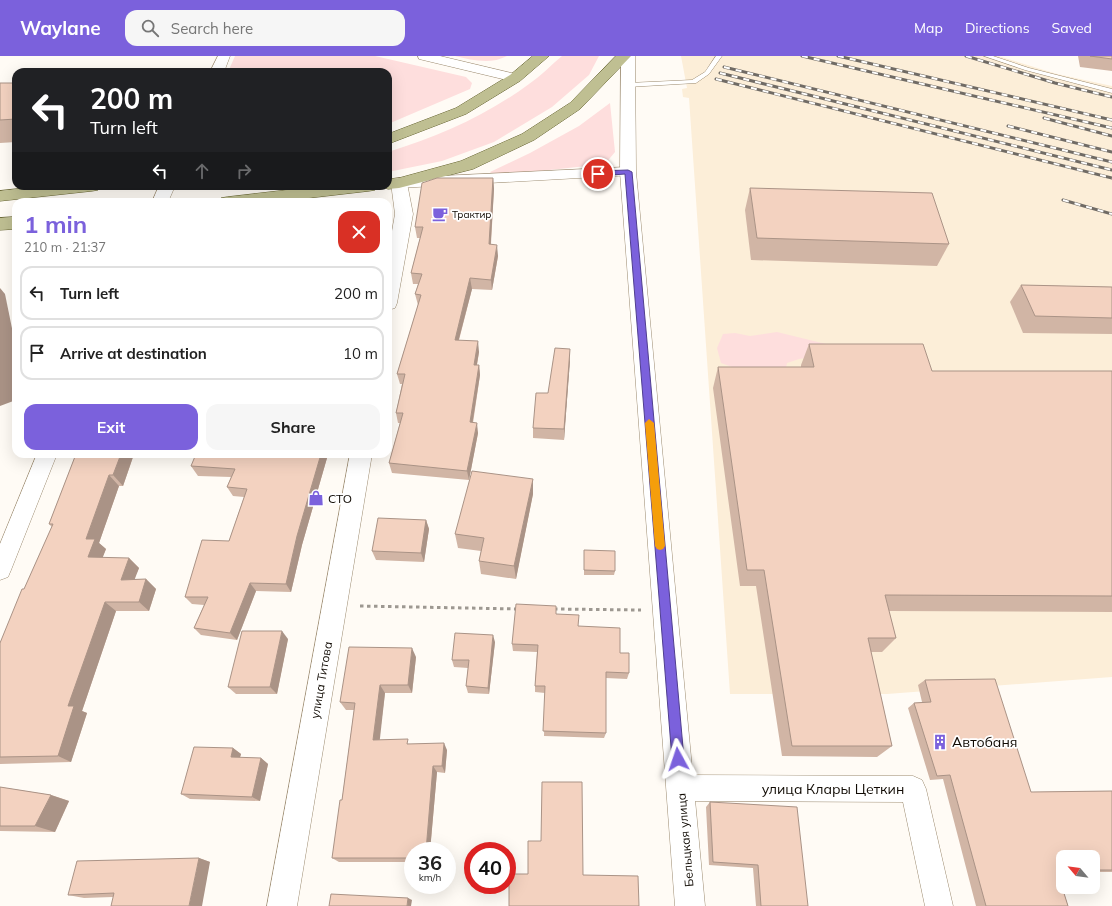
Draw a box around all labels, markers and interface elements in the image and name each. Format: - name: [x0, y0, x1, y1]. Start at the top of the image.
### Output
- search box: [125, 10, 405, 46]
- text: Waylane: [20, 16, 101, 40]
- icon: search: [139, 17, 161, 39]
- text: Search here: [171, 19, 253, 38]
- text: Map: [914, 19, 943, 37]
- text: Directions: [965, 19, 1030, 37]
- text: Saved: [1052, 19, 1092, 37]
- text: 200 m: [90, 81, 173, 116]
- icon: left: [24, 84, 76, 136]
- text: Turn left: [90, 116, 158, 139]
- pin: [581, 157, 615, 191]
- icon: left: [149, 160, 171, 182]
- icon: ahead: [191, 160, 213, 182]
- icon: right: [233, 160, 255, 182]
- icon: arrive: [587, 163, 609, 185]
- cafe icon: Трактир: [431, 205, 449, 223]
- place label: Трактир: [452, 208, 491, 221]
- text: 1 min: [24, 209, 87, 239]
- button: close: [338, 211, 380, 253]
- text: 210 m · 21:37: [24, 239, 106, 255]
- icon: left: [26, 282, 48, 304]
- text: Turn left: [60, 284, 119, 303]
- text: 200 m: [334, 284, 378, 303]
- icon: arrive: [26, 342, 48, 364]
- text: Arrive at destination: [60, 344, 207, 363]
- text: 10 m: [343, 344, 378, 363]
- button: Exit: [24, 404, 198, 450]
- button: Share: [206, 404, 380, 450]
- shop icon: СТО: [307, 489, 325, 507]
- place label: СТО: [328, 491, 352, 506]
- street label: улица Титова: [307, 640, 335, 720]
- building icon: Автобаня: [931, 733, 949, 751]
- place label: Автобаня: [952, 733, 1017, 751]
- position arrow: [657, 738, 699, 780]
- street label: улица Клары Цеткин: [762, 780, 904, 798]
- street label: Бельцкая улица: [673, 792, 697, 888]
- speed limit sign: 40: [464, 842, 516, 894]
- text: 36: [418, 850, 442, 875]
- north arrow: [1056, 850, 1100, 894]
- map controls: [1056, 850, 1100, 894]
- text: km/h: [419, 871, 441, 884]

